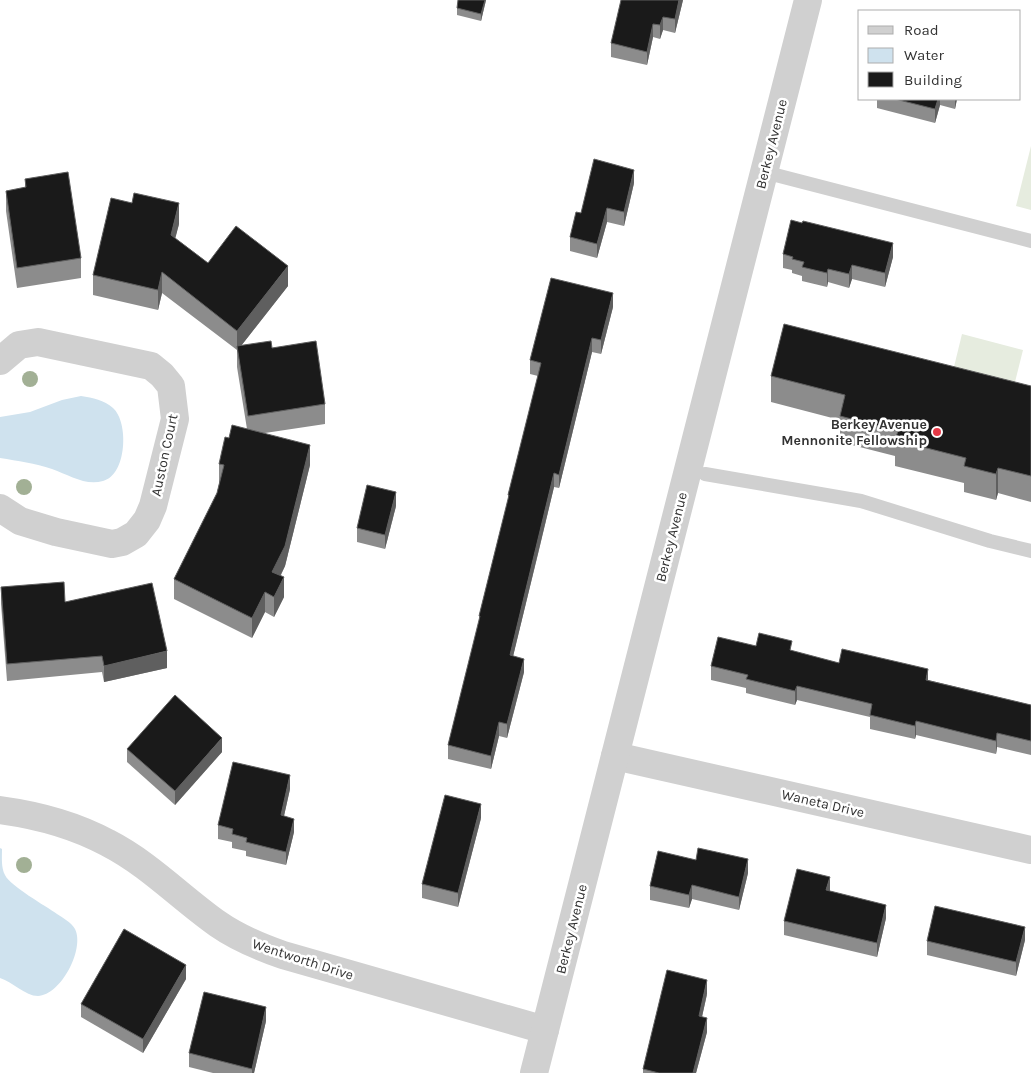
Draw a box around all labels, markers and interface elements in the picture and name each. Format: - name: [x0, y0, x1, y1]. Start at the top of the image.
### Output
- legend: [858, 10, 1021, 100]
- text: Road: [904, 21, 939, 39]
- text: Water: [904, 46, 945, 64]
- text: Building: [904, 71, 962, 89]
- street label: Berkey Avenue: [752, 97, 791, 191]
- street label: Auston Court: [147, 412, 181, 498]
- place label: Berkey Avenue Mennonite Fellowship: [781, 416, 927, 449]
- marker: Berkey Avenue Mennonite Fellowship: [931, 426, 943, 438]
- street label: Berkey Avenue: [652, 490, 691, 584]
- street label: Waneta Drive: [780, 786, 866, 821]
- street label: Berkey Avenue: [552, 882, 591, 976]
- street label: Wentworth Drive: [250, 935, 356, 984]

